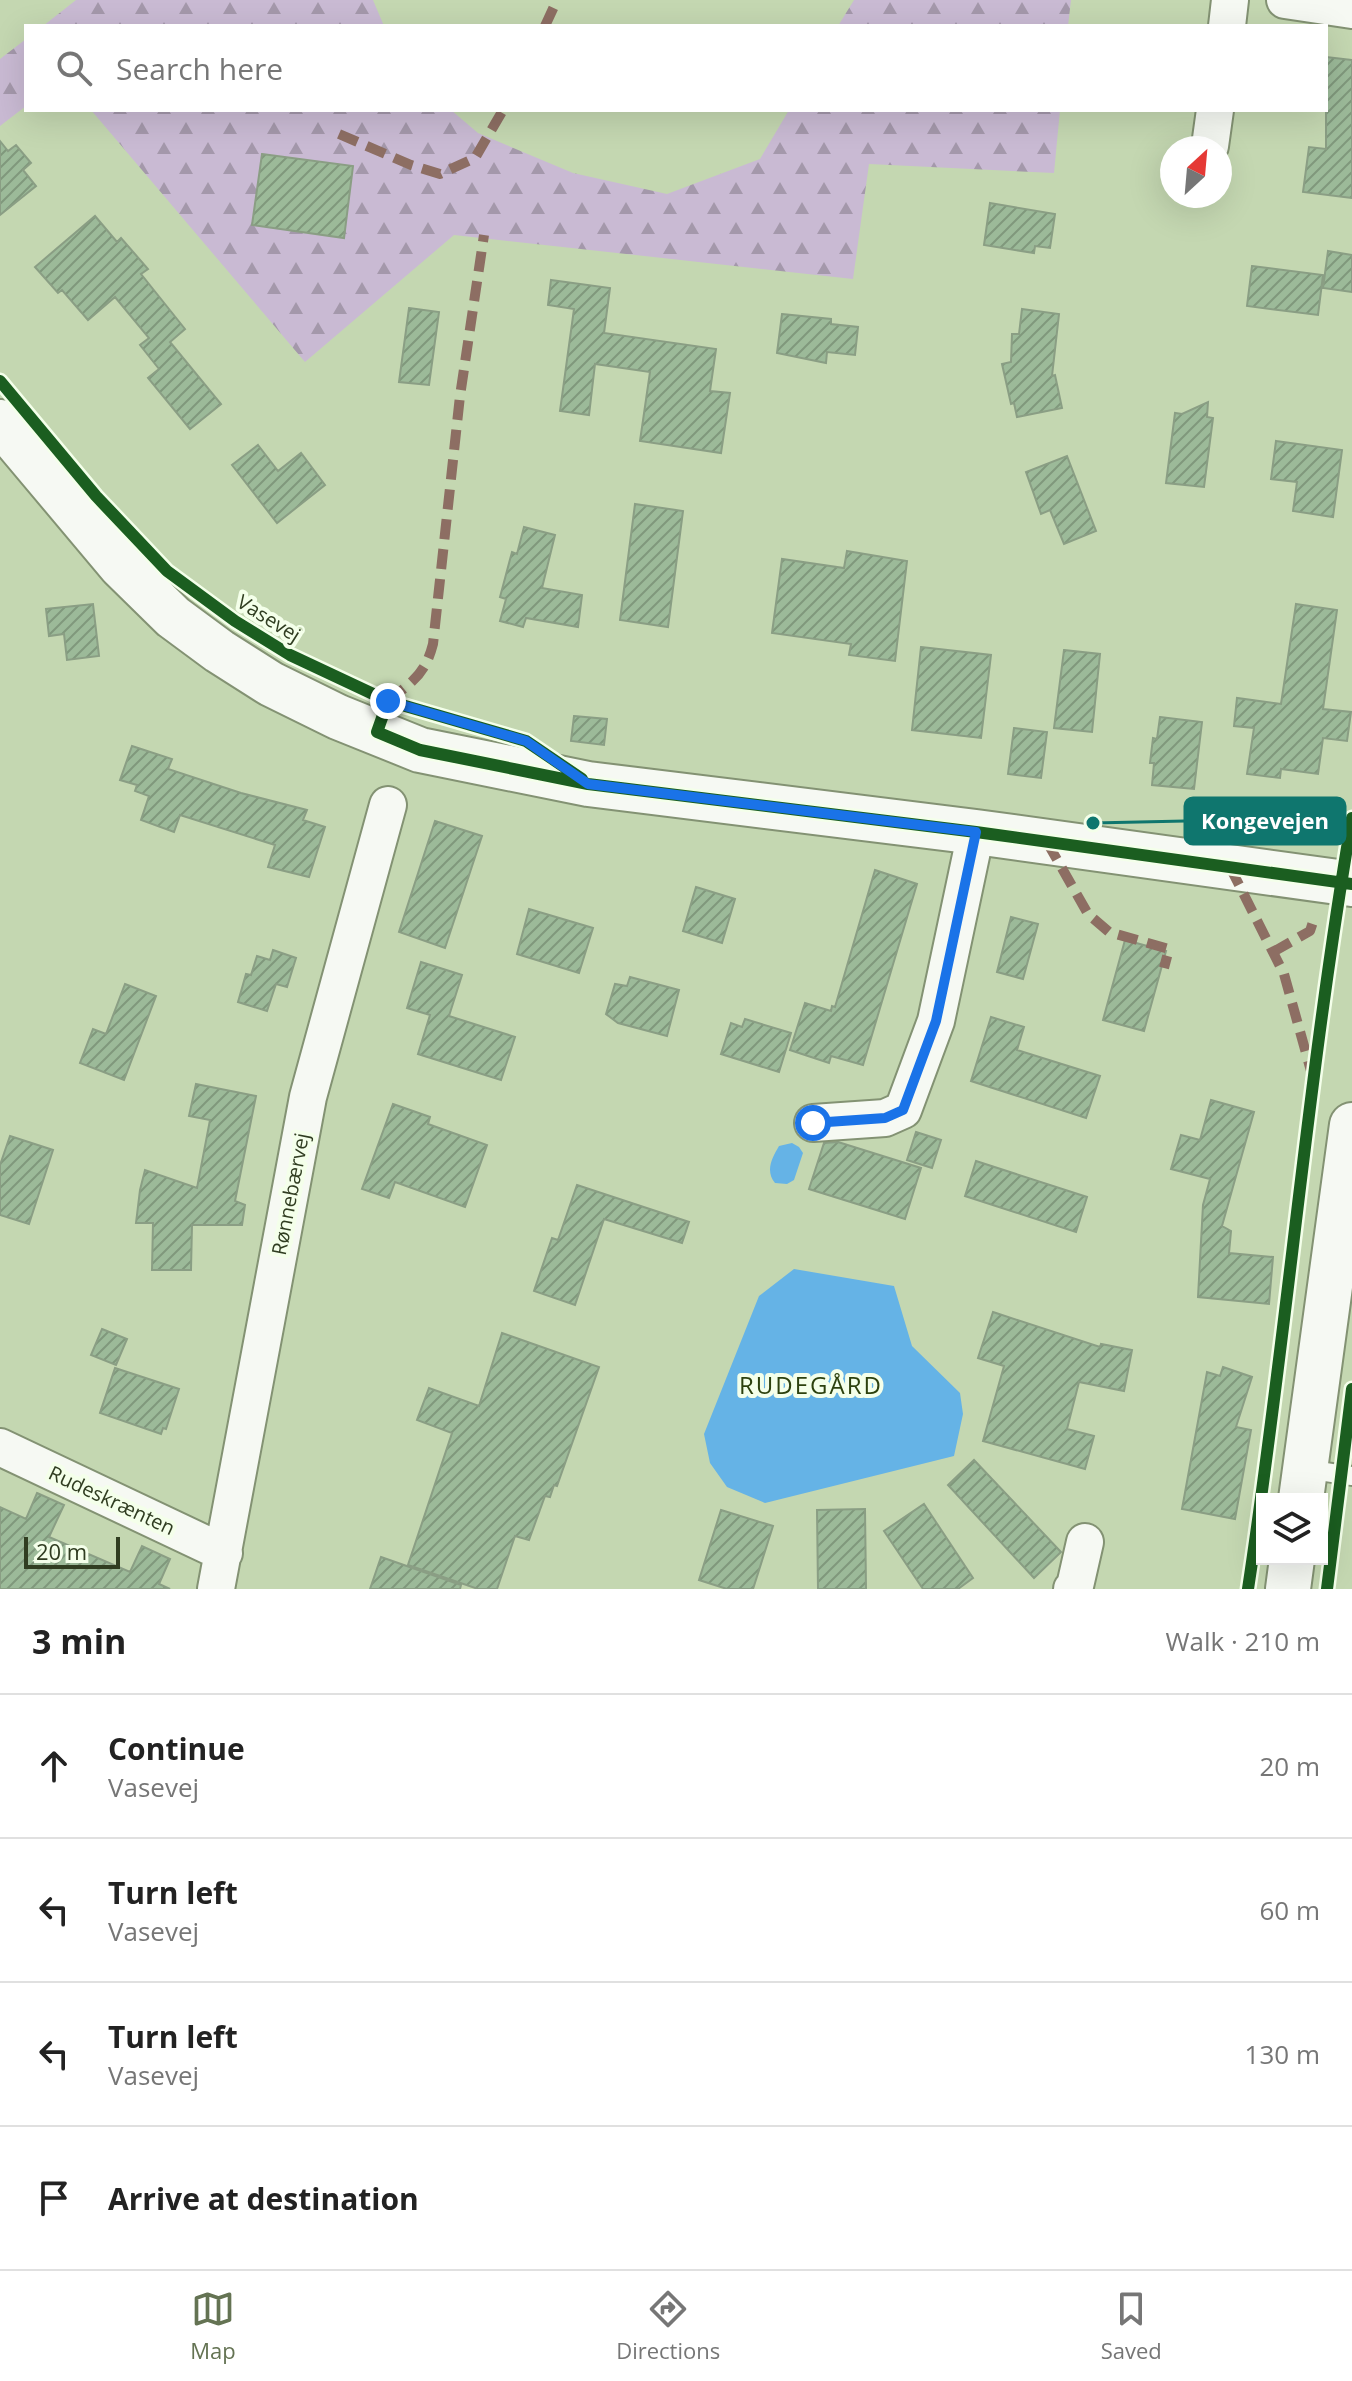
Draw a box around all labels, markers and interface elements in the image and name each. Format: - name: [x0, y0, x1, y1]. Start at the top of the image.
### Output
- search box: [24, 24, 1328, 112]
- icon: search: [52, 46, 96, 90]
- text: Search here: [116, 48, 283, 89]
- north arrow: [1160, 136, 1232, 208]
- street label: Vasevej: [232, 588, 306, 648]
- route end: [370, 683, 406, 719]
- callout: Kongevejen: [1185, 798, 1345, 844]
- text: Kongevejen: [1201, 805, 1329, 835]
- route start: [795, 1105, 831, 1141]
- street label: Rønnebærvej: [265, 1131, 315, 1257]
- district label: RUDEGÅRD: [739, 1368, 883, 1401]
- street label: Rudeskrænten: [44, 1459, 180, 1541]
- map controls: [1256, 1493, 1328, 1565]
- button: layers: [1256, 1493, 1328, 1565]
- scale bar: [24, 1533, 120, 1569]
- text: 20 m: [36, 1536, 87, 1566]
- text: 3 min: [32, 1618, 126, 1664]
- text: Walk · 210 m: [1166, 1623, 1320, 1659]
- text: Continue: [108, 1728, 245, 1769]
- icon: ahead: [32, 1744, 76, 1788]
- text: 20 m: [1259, 1748, 1320, 1784]
- text: Vasevej: [108, 1769, 199, 1805]
- text: Turn left: [108, 1872, 238, 1913]
- icon: left: [32, 1888, 76, 1932]
- text: 60 m: [1259, 1892, 1320, 1928]
- text: Vasevej: [108, 1913, 199, 1949]
- text: Turn left: [108, 2016, 238, 2057]
- icon: left: [32, 2032, 76, 2076]
- text: 130 m: [1245, 2036, 1320, 2072]
- text: Vasevej: [108, 2057, 199, 2093]
- icon: arrive: [32, 2176, 76, 2220]
- text: Arrive at destination: [108, 2178, 419, 2219]
- tab: Map: [190, 2287, 236, 2365]
- tab: Directions: [616, 2287, 720, 2365]
- tab: Saved: [1101, 2287, 1162, 2365]

